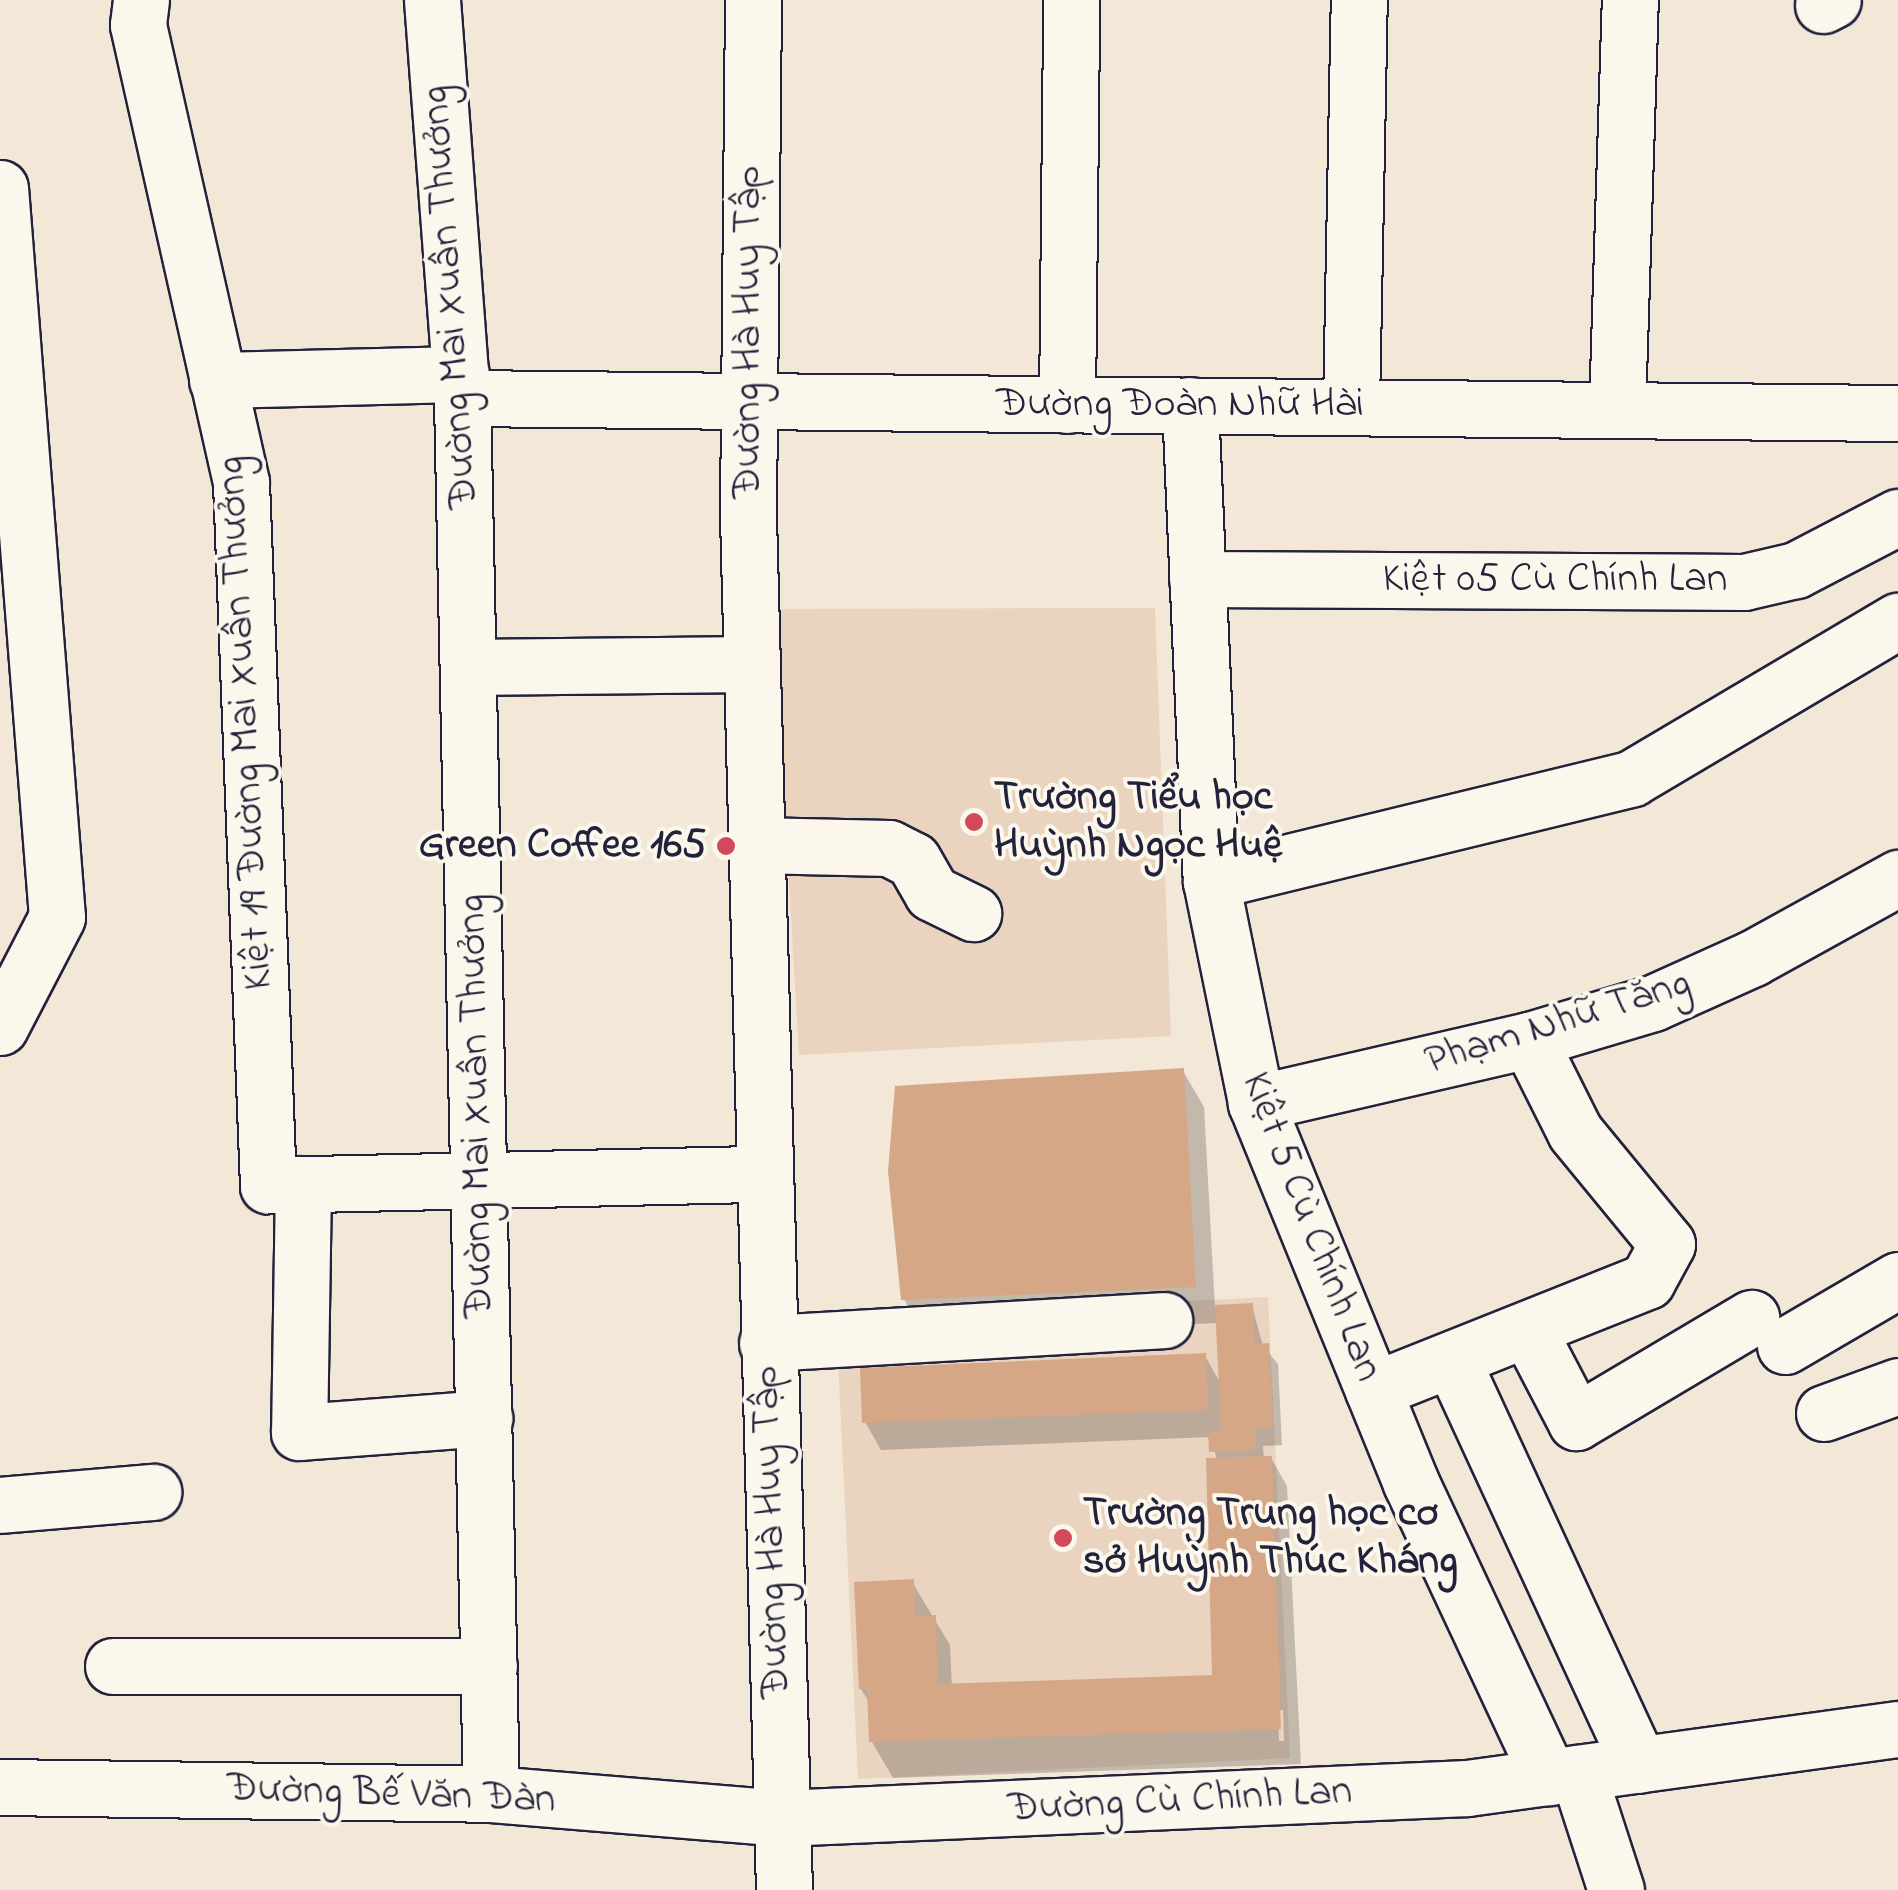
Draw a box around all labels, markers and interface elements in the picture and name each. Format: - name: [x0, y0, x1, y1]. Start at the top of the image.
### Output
- street label: Đường Mai Xuân Thưởng: [411, 84, 491, 510]
- street label: Đường Hà Huy Tập: [724, 165, 774, 499]
- street label: Đường Đoàn Nhữ Hài: [996, 380, 1364, 430]
- street label: Kiệt 19 Đường Mai Xuân Thưởng: [207, 455, 285, 991]
- street label: Kiệt 05 Cù Chính Lan: [1382, 555, 1728, 605]
- place label: Trường Tiểu học Huỳnh Ngọc Huệ: [994, 773, 1285, 871]
- marker: Trường Tiểu học Huỳnh Ngọc Huệ: [963, 811, 985, 833]
- place label: Green Coffee 165: [419, 821, 706, 871]
- marker: Green Coffee 165: [715, 835, 737, 857]
- street label: Đường Mai Xuân Thưởng: [448, 893, 506, 1319]
- street label: Phạm Nhữ Tăng: [1419, 959, 1697, 1087]
- street label: Kiệt 5 Cù Chính Lan: [1229, 1065, 1393, 1389]
- street label: Đường Hà Huy Tập: [741, 1365, 803, 1699]
- place label: Trường Trung học cơ sở Huỳnh Thúc Kháng: [1083, 1489, 1458, 1588]
- marker: Trường Trung học cơ sở Huỳnh Thúc Kháng: [1052, 1527, 1074, 1549]
- street label: Đường Bế Văn Đàn: [226, 1764, 556, 1826]
- street label: Đường Cù Chính Lan: [1007, 1767, 1353, 1835]

